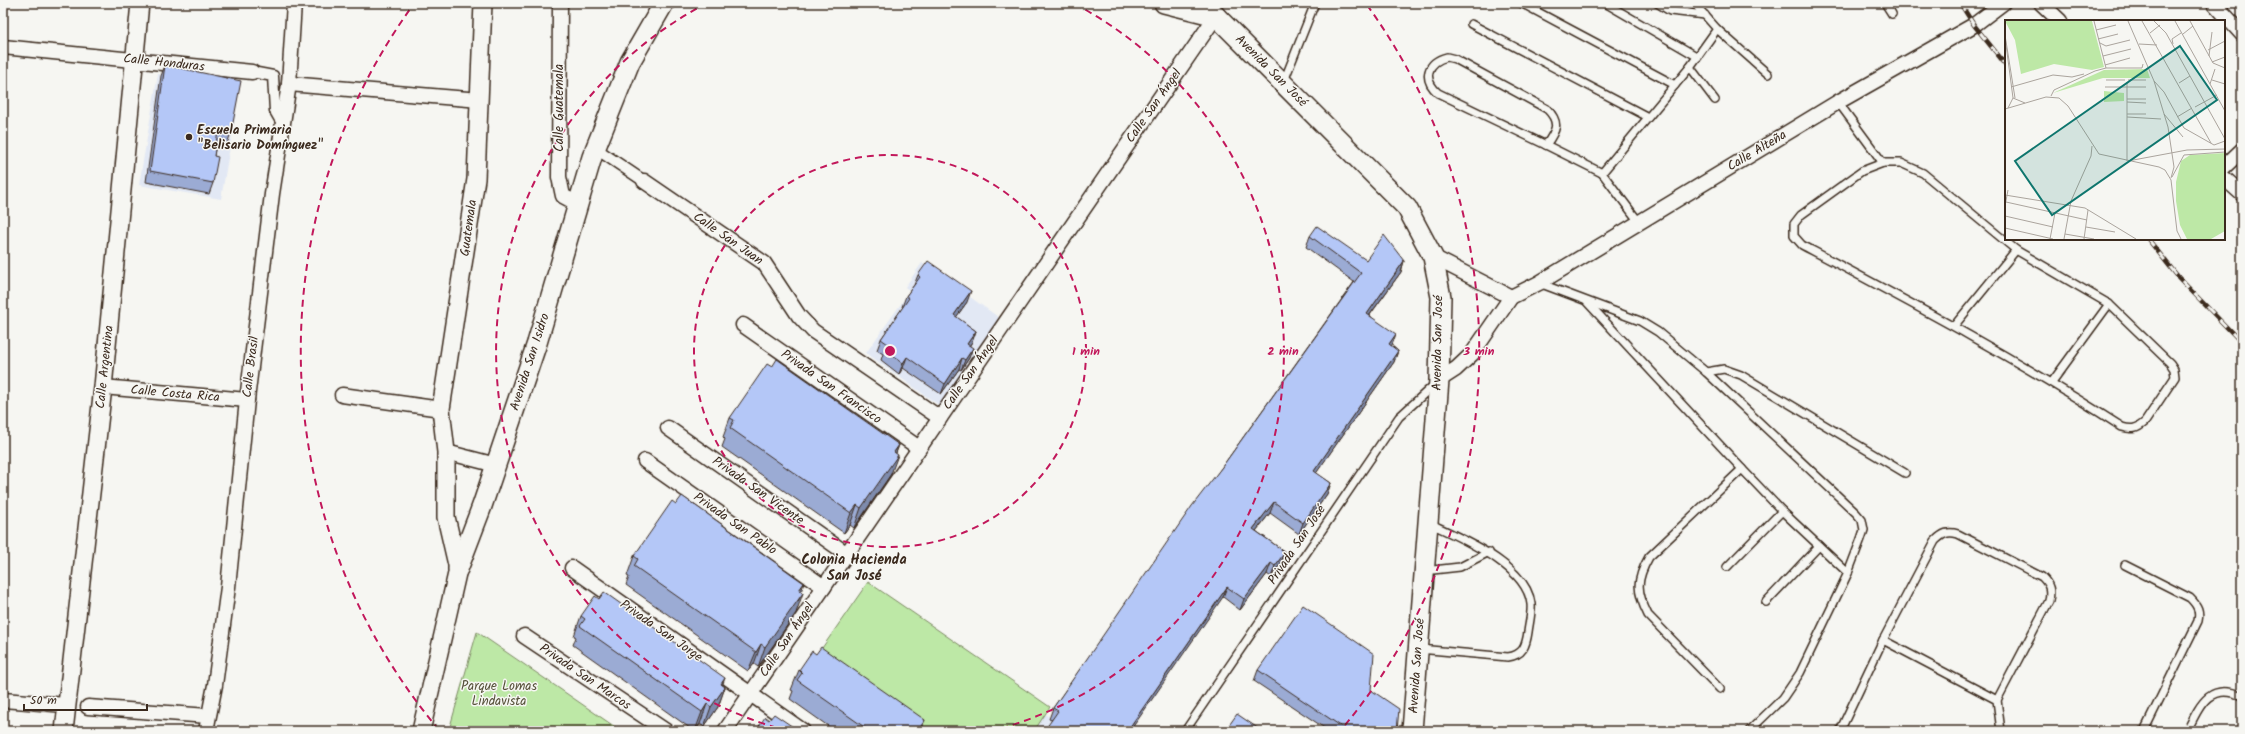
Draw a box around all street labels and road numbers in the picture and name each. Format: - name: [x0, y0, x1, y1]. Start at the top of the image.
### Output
- street label: Avenida San José: [1230, 30, 1313, 113]
- street label: Calle Honduras: [122, 48, 206, 78]
- street label: Calle Guatemala: [549, 64, 570, 152]
- street label: Calle San Ángel: [1121, 65, 1187, 147]
- street label: Calle Alteña: [1723, 125, 1791, 177]
- street label: Guatemala: [455, 198, 483, 258]
- street label: Calle San Juan: [688, 207, 768, 271]
- street label: Avenida San José: [1427, 294, 1449, 391]
- street label: Avenida San Isidro: [504, 310, 556, 414]
- street label: Calle Argentina: [90, 324, 120, 410]
- street label: Calle San Ángel: [938, 332, 1004, 414]
- street label: Calle Brasil: [237, 335, 265, 399]
- street label: Privada San Francisco: [776, 344, 886, 430]
- street label: Calle Costa Rica: [130, 380, 220, 408]
- street label: Privada San Vicente: [708, 451, 809, 531]
- street label: Privada San Pablo: [689, 487, 781, 561]
- street label: Privada San José: [1263, 500, 1332, 589]
- street label: Privada San Jorge: [615, 594, 707, 668]
- street label: Calle San Ángel: [754, 598, 820, 682]
- street label: Avenida San José: [1403, 616, 1431, 714]
- street label: Privada San Marcos: [535, 638, 636, 716]

